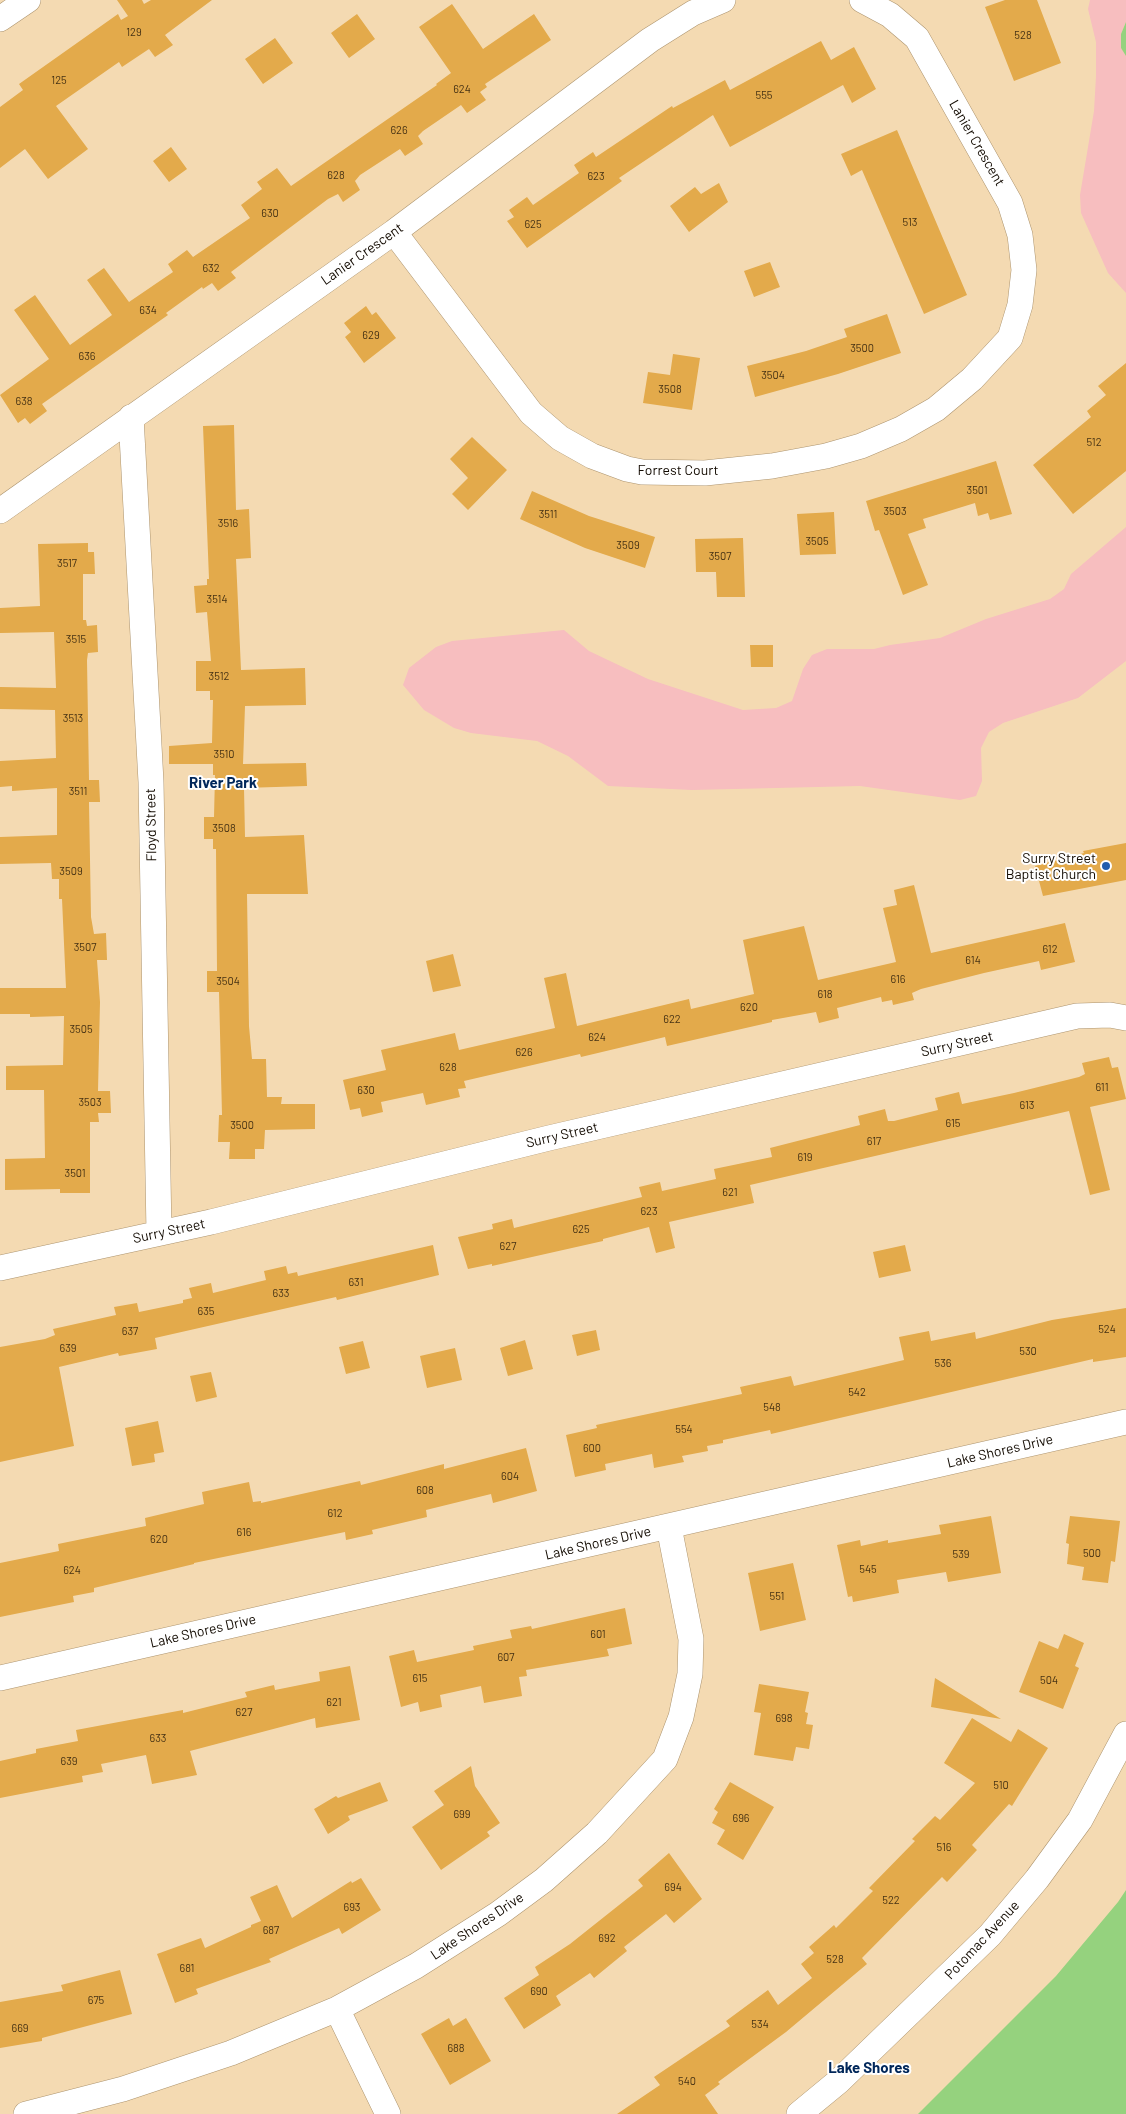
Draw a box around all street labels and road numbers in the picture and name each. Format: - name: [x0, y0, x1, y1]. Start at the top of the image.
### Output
- street label: Lanier Crescent: [946, 97, 1008, 189]
- street label: Lanier Crescent: [318, 219, 406, 289]
- street label: Forrest Court: [637, 462, 719, 478]
- street label: Floyd Street: [142, 788, 160, 862]
- street label: Surry Street: [919, 1028, 995, 1060]
- street label: Surry Street: [524, 1119, 600, 1151]
- street label: Surry Street: [131, 1215, 207, 1247]
- street label: Lake Shores Drive: [945, 1431, 1055, 1471]
- street label: Lake Shores Drive: [543, 1523, 653, 1563]
- street label: Lake Shores Drive: [148, 1611, 258, 1651]
- street label: Lake Shores Drive: [427, 1889, 527, 1963]
- street label: Potomac Avenue: [941, 1897, 1023, 1983]

